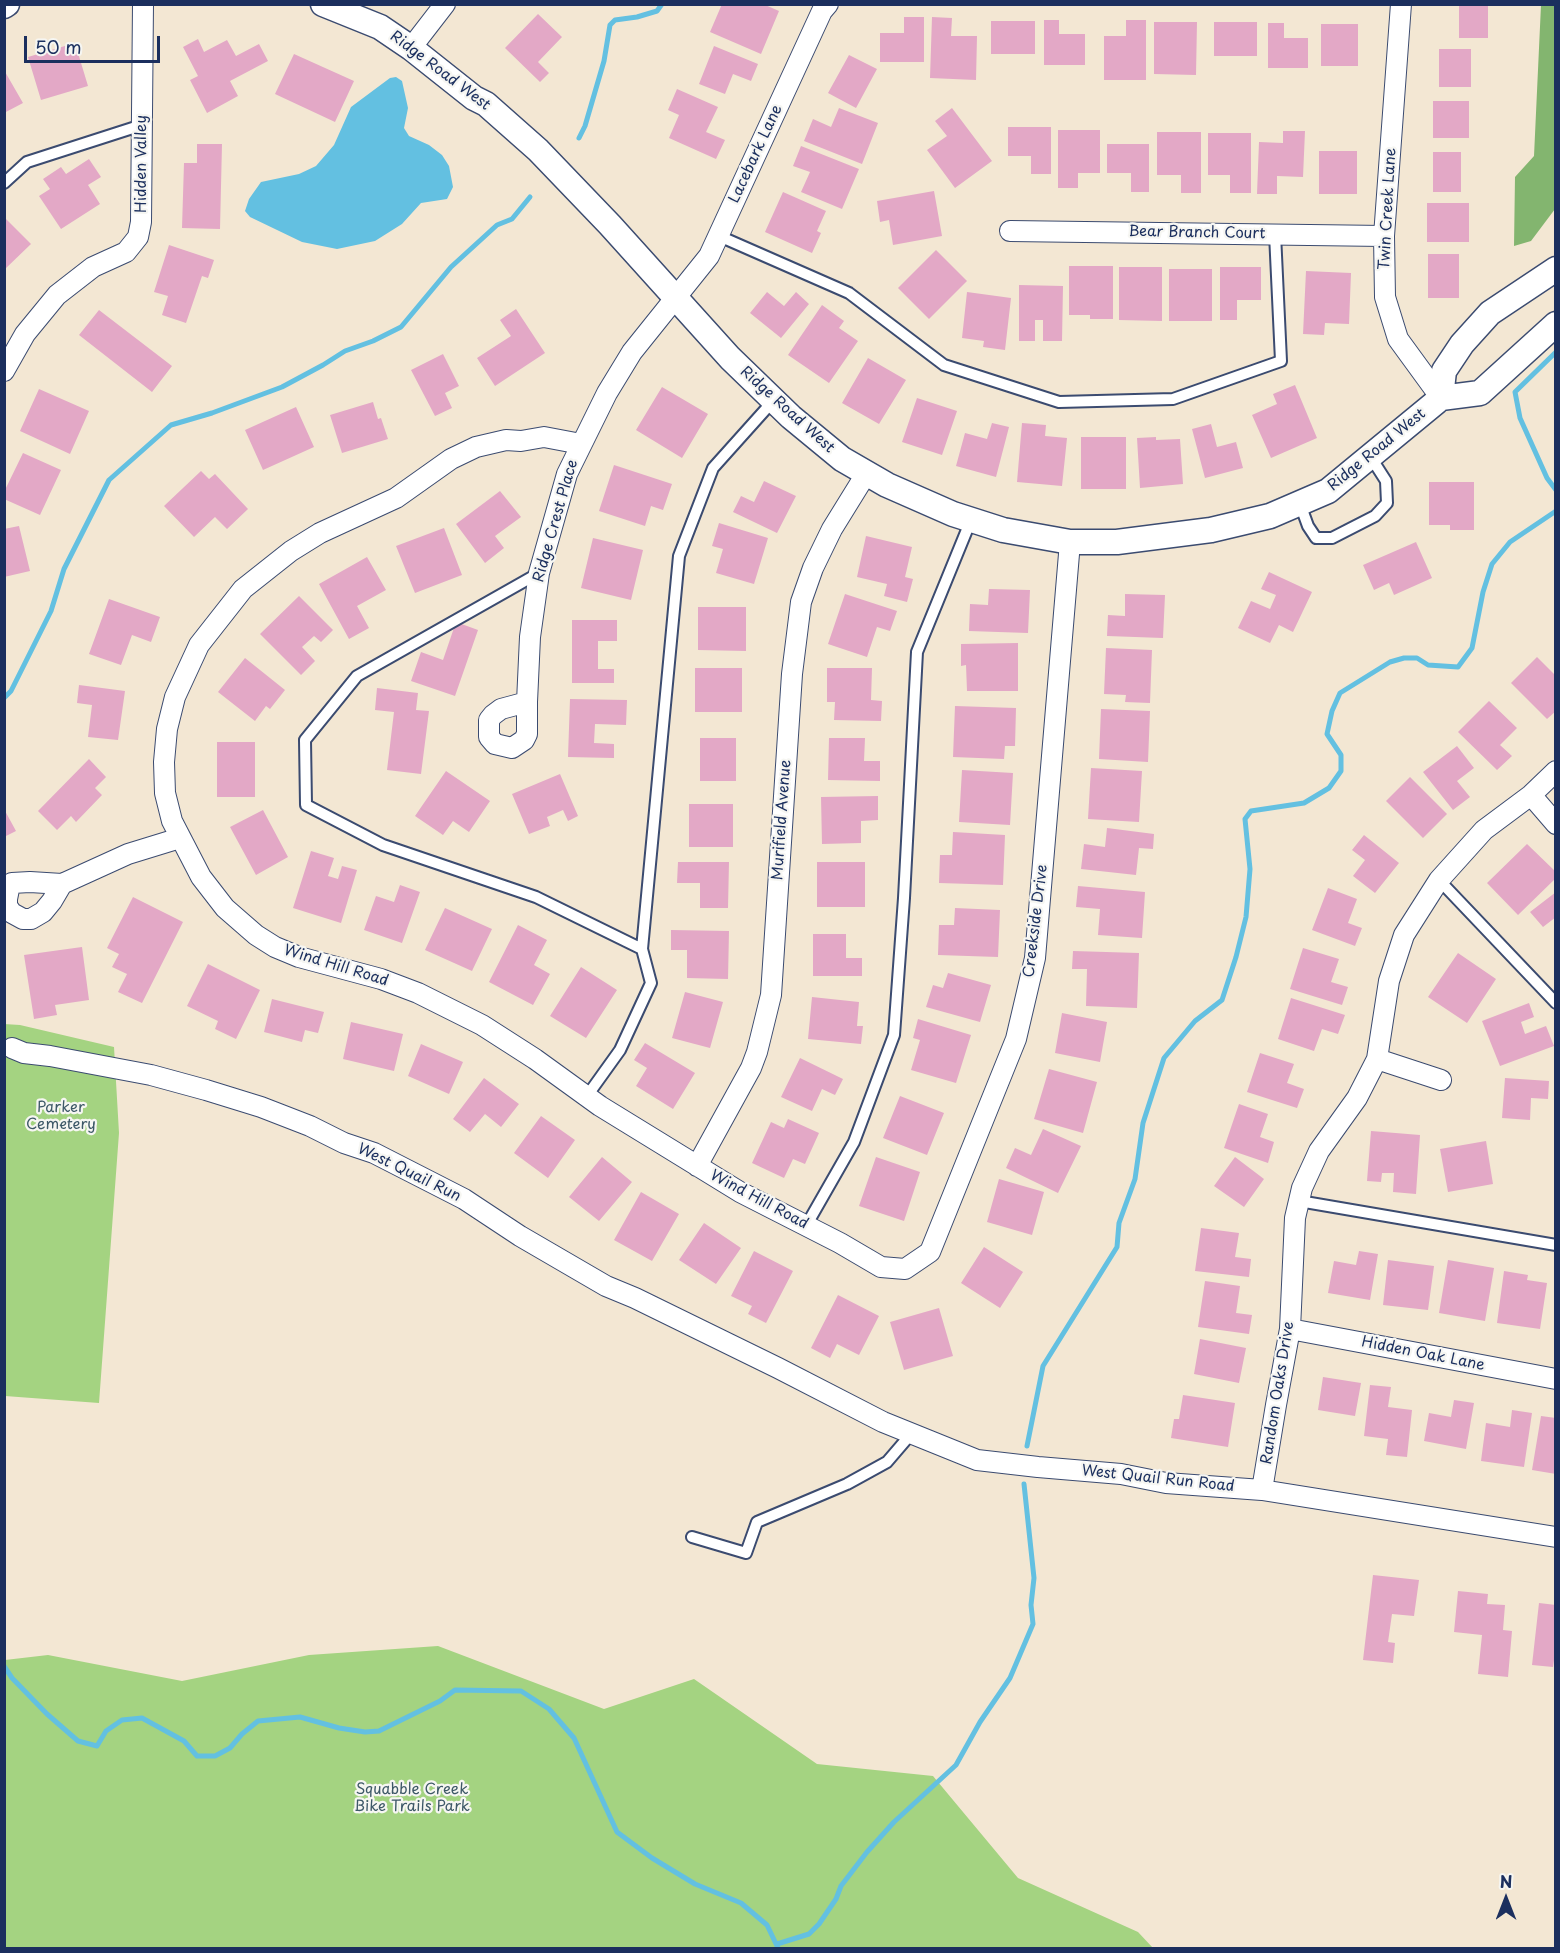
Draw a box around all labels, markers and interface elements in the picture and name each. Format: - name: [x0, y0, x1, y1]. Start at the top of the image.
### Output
- scale bar: [27, 24, 164, 62]
- street label: Ridge Road West: [386, 27, 494, 115]
- text: 50 m: [35, 33, 82, 60]
- street label: Lacebark Lane: [725, 102, 787, 206]
- street label: Hidden Valley: [133, 115, 151, 213]
- street label: Twin Creek Lane: [1376, 147, 1400, 271]
- street label: Bear Branch Court: [1128, 223, 1266, 243]
- street label: Ridge Road West: [736, 363, 838, 457]
- street label: Ridge Road West: [1324, 405, 1430, 495]
- street label: Ridge Crest Place: [530, 458, 582, 584]
- street label: Murifield Avenue: [769, 759, 795, 881]
- street label: Creekside Drive: [1020, 863, 1052, 979]
- street label: Wind Hill Road: [281, 942, 391, 990]
- park label: Parker Cemetery: [26, 1099, 96, 1134]
- street label: West Quail Run: [354, 1140, 464, 1206]
- street label: Wind Hill Road: [707, 1167, 811, 1233]
- street label: Random Oaks Drive: [1258, 1320, 1298, 1466]
- street label: Hidden Oak Lane: [1360, 1333, 1486, 1375]
- street label: West Quail Run Road: [1081, 1462, 1235, 1496]
- park label: Squabble Creek Bike Trails Park: [354, 1781, 470, 1816]
- north arrow: [1476, 1869, 1536, 1929]
- text: N: [1500, 1869, 1512, 1893]

